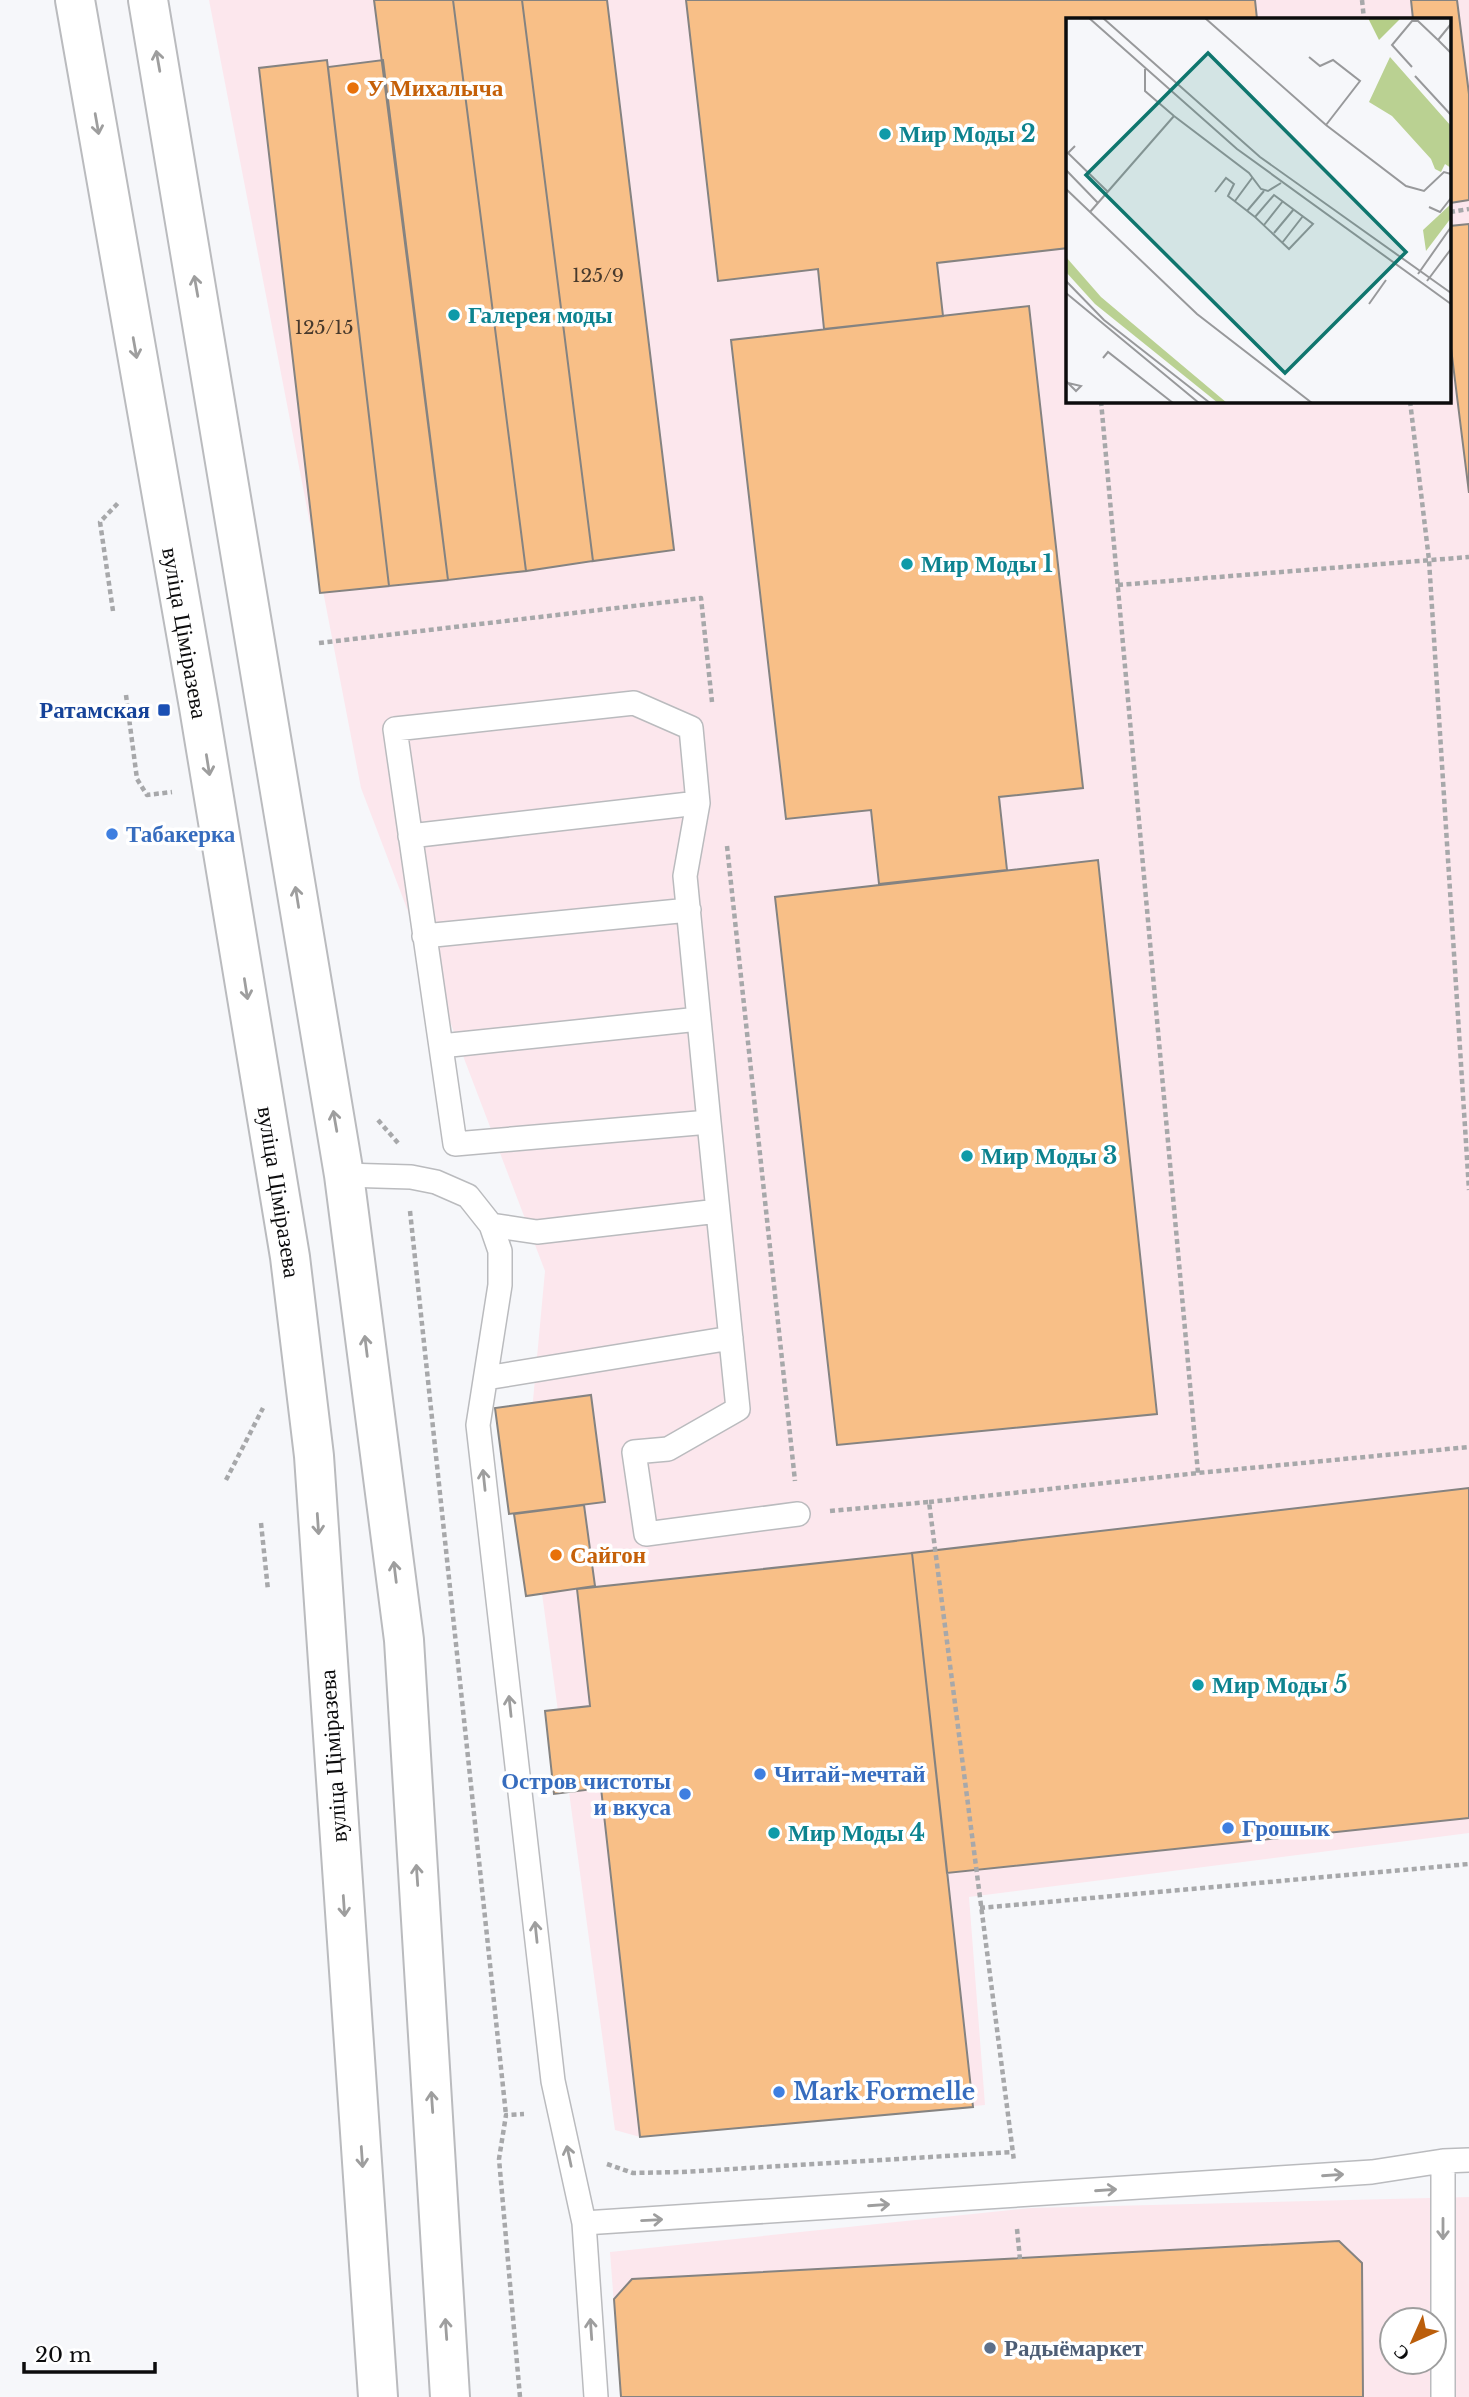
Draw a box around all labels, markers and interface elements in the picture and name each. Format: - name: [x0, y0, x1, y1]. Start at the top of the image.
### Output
- inset map: [1066, 18, 1452, 402]
- one-way arrow: [151, 50, 164, 73]
- place label: У Михалыча: [367, 74, 504, 102]
- marker: У Михалыча: [345, 80, 361, 96]
- one-way arrow: [91, 112, 104, 134]
- place label: Мир Моды 2: [899, 120, 1036, 148]
- marker: Мир Моды 2: [877, 126, 893, 142]
- house number: 125/9: [572, 264, 624, 287]
- one-way arrow: [189, 275, 202, 297]
- place label: Галерея моды: [468, 301, 613, 329]
- marker: Галерея моды: [446, 307, 462, 323]
- house number: 125/15: [295, 316, 353, 339]
- one-way arrow: [129, 336, 142, 359]
- street label: вуліца Ціміразева: [156, 545, 214, 721]
- place label: Мир Моды 1: [921, 550, 1053, 578]
- marker: Мир Моды 1: [899, 556, 915, 572]
- place label: Ратамская: [39, 696, 150, 724]
- marker: Ратамская: [156, 702, 172, 718]
- one-way arrow: [202, 753, 215, 776]
- place label: Табакерка: [126, 820, 236, 848]
- marker: Табакерка: [104, 826, 120, 842]
- one-way arrow: [290, 886, 303, 909]
- one-way arrow: [240, 977, 253, 1000]
- street label: вуліца Ціміразева: [252, 1104, 306, 1280]
- one-way arrow: [328, 1110, 341, 1133]
- place label: Мир Моды 3: [981, 1142, 1117, 1170]
- marker: Мир Моды 3: [959, 1148, 975, 1164]
- one-way arrow: [359, 1336, 372, 1358]
- one-way arrow: [478, 1469, 491, 1491]
- one-way arrow: [312, 1512, 325, 1535]
- place label: Сайгон: [570, 1541, 646, 1569]
- marker: Сайгон: [548, 1547, 564, 1563]
- one-way arrow: [388, 1561, 401, 1584]
- street label: вуліца Ціміразева: [313, 1669, 353, 1843]
- place label: Мир Моды 5: [1212, 1671, 1348, 1699]
- marker: Мир Моды 5: [1190, 1677, 1206, 1693]
- one-way arrow: [503, 1695, 516, 1717]
- place label: Читай-мечтай: [774, 1760, 926, 1788]
- marker: Читай-мечтай: [752, 1766, 768, 1782]
- place label: Остров чистоты и вкуса: [501, 1767, 671, 1821]
- marker: Остров чистоты и вкуса: [677, 1786, 693, 1802]
- place label: Грошык: [1242, 1814, 1331, 1842]
- place label: Мир Моды 4: [788, 1819, 925, 1847]
- marker: Грошык: [1220, 1820, 1236, 1836]
- marker: Мир Моды 4: [766, 1825, 782, 1841]
- one-way arrow: [410, 1864, 423, 1887]
- one-way arrow: [338, 1894, 351, 1916]
- one-way arrow: [529, 1921, 542, 1944]
- place label: Mark Formelle: [793, 2078, 975, 2106]
- marker: Mark Formelle: [771, 2084, 787, 2100]
- one-way arrow: [425, 2091, 438, 2114]
- one-way arrow: [355, 2145, 368, 2168]
- one-way arrow: [562, 2145, 575, 2168]
- one-way arrow: [1321, 2168, 1344, 2181]
- one-way arrow: [1094, 2183, 1117, 2196]
- one-way arrow: [867, 2198, 890, 2211]
- one-way arrow: [640, 2213, 663, 2226]
- one-way arrow: [1436, 2218, 1450, 2241]
- north arrow: [1378, 2306, 1448, 2376]
- one-way arrow: [439, 2318, 452, 2341]
- one-way arrow: [584, 2318, 597, 2341]
- scale bar: [24, 2330, 156, 2374]
- place label: Радыёмаркет: [1004, 2334, 1144, 2362]
- marker: Радыёмаркет: [982, 2340, 998, 2356]
- text: С: [1388, 2340, 1414, 2366]
- text: 20 m: [35, 2342, 92, 2368]

